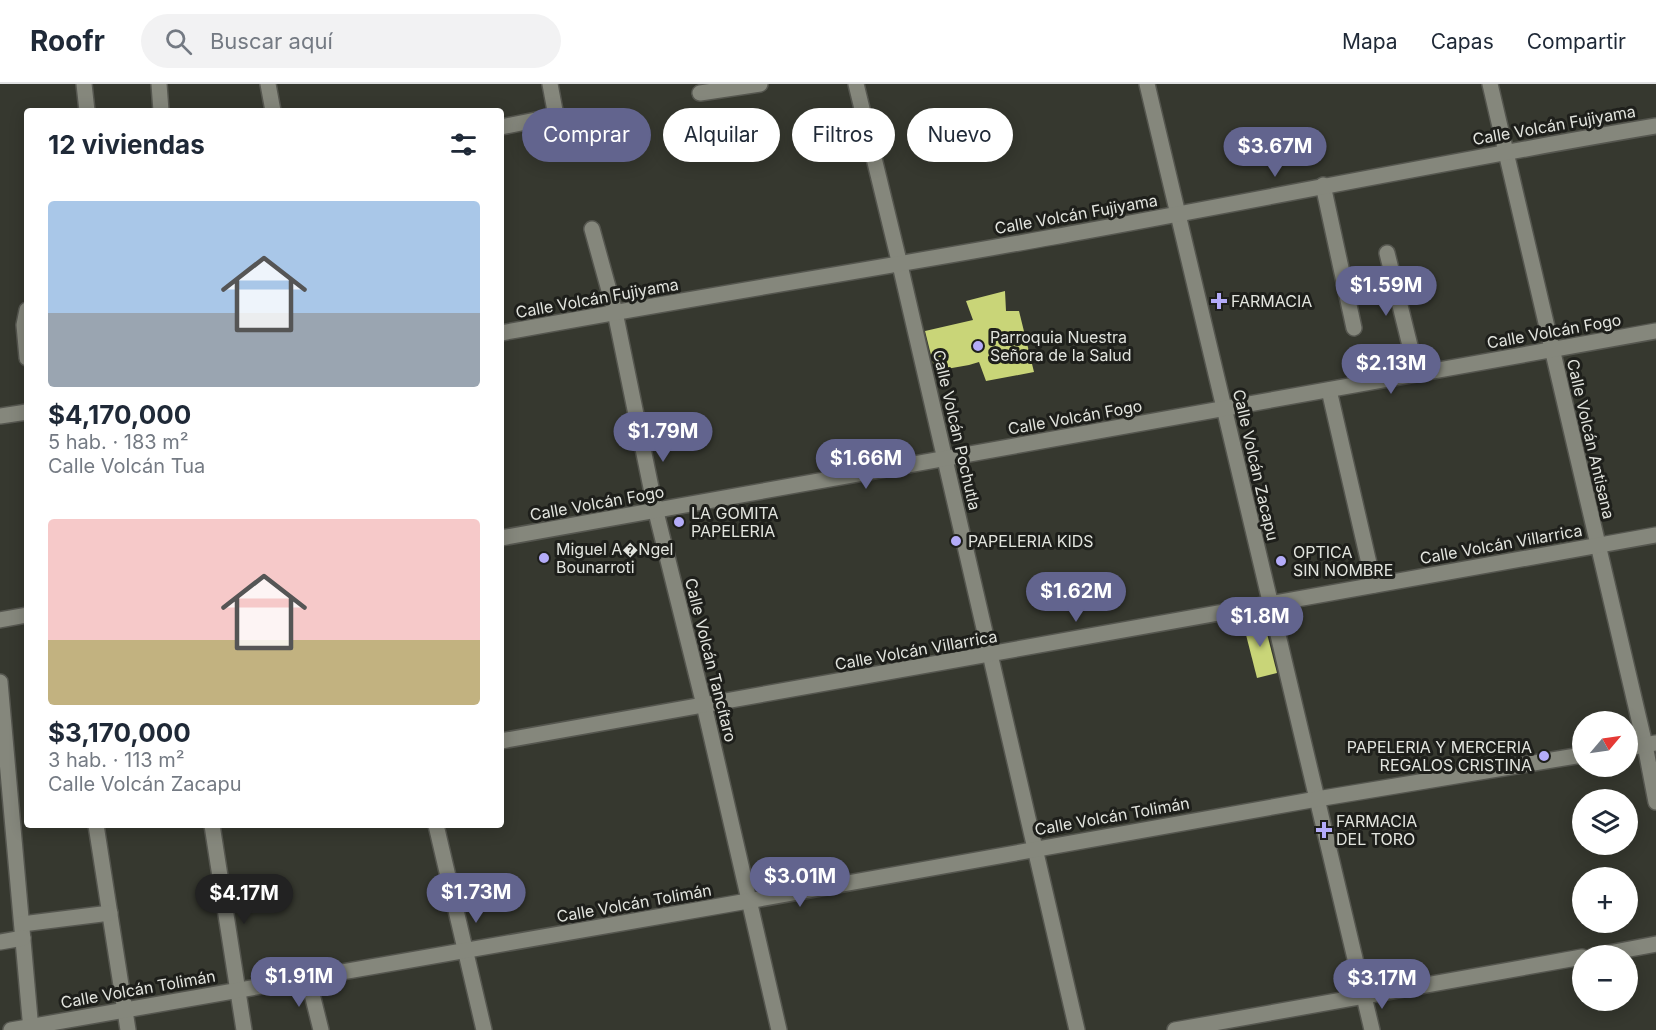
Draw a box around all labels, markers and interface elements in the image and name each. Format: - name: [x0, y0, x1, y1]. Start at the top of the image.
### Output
- search box: [141, 14, 561, 68]
- text: Roofr: [30, 24, 105, 58]
- icon: search: [162, 25, 195, 58]
- text: Buscar aquí: [210, 28, 333, 54]
- text: Mapa: [1342, 29, 1398, 54]
- text: Capas: [1431, 29, 1494, 54]
- text: Compartir: [1527, 29, 1626, 54]
- street label: Calle Volcán Fujiyama: [1471, 101, 1637, 149]
- chip: Comprar: [522, 108, 651, 162]
- chip: Alquilar: [663, 108, 780, 162]
- chip: Filtros: [792, 108, 895, 162]
- chip: Nuevo: [907, 108, 1013, 162]
- pin: $3.67M: [1226, 127, 1324, 178]
- icon: filters: [447, 128, 480, 161]
- text: 12 viviendas: [48, 129, 205, 160]
- text: $3.67M: [1238, 134, 1312, 158]
- street label: Calle Volcán Fujiyama: [993, 190, 1159, 238]
- icon: home: [210, 240, 318, 348]
- pin: $1.59M: [1337, 266, 1435, 317]
- text: $1.59M: [1350, 273, 1422, 297]
- street label: Calle Volcán Fujiyama: [514, 274, 680, 322]
- place label: FARMACIA: [1231, 291, 1312, 311]
- marker: FARMACIA: [1212, 294, 1226, 308]
- street label: Calle Volcán Fogo: [1485, 309, 1623, 353]
- place label: Parroquia Nuestra Señora de la Salud: [990, 327, 1132, 365]
- marker: Parroquia Nuestra Señora de la Salud: [971, 339, 985, 353]
- pin: $2.13M: [1342, 344, 1440, 395]
- street label: Calle Volcán Pochutla: [929, 348, 985, 512]
- text: $2.13M: [1356, 351, 1426, 375]
- street label: Calle Volcán Antisana: [1563, 357, 1619, 521]
- street label: Calle Volcán Zacapu: [1229, 387, 1283, 543]
- street label: Calle Volcán Fogo: [1006, 395, 1144, 439]
- text: $4,170,000: [48, 399, 191, 430]
- pin: $1.79M: [614, 412, 712, 463]
- text: $1.79M: [628, 419, 698, 443]
- text: 5 hab. · 183 m²: [48, 430, 189, 454]
- pin: $1.66M: [817, 439, 915, 490]
- text: $1.66M: [830, 446, 902, 470]
- text: Calle Volcán Tua: [48, 454, 205, 478]
- street label: Calle Volcán Fogo: [528, 481, 666, 525]
- place label: LA GOMITA PAPELERIA: [691, 503, 779, 541]
- marker: LA GOMITA PAPELERIA: [672, 515, 686, 529]
- street label: Calle Volcán Villarrica: [1418, 520, 1584, 568]
- place label: PAPELERIA KIDS: [968, 531, 1094, 551]
- marker: PAPELERIA KIDS: [949, 534, 963, 548]
- place label: Miguel A�Ngel Bounarroti: [556, 539, 673, 577]
- place label: OPTICA SIN NOMBRE: [1293, 542, 1393, 580]
- marker: Miguel A�Ngel Bounarroti: [537, 551, 551, 565]
- marker: OPTICA SIN NOMBRE: [1274, 554, 1288, 568]
- icon: home: [210, 558, 318, 666]
- pin: $1.62M: [1027, 572, 1125, 623]
- street label: Calle Volcán Tancítaro: [681, 576, 741, 744]
- text: $1.62M: [1040, 579, 1112, 603]
- pin: $1.8M: [1218, 597, 1302, 648]
- text: $1.8M: [1230, 604, 1290, 628]
- street label: Calle Volcán Villarrica: [833, 626, 999, 674]
- north arrow: [1572, 711, 1638, 777]
- map controls: [1572, 711, 1638, 1011]
- text: $3,170,000: [48, 717, 191, 748]
- place label: PAPELERIA Y MERCERIA REGALOS CRISTINA: [1347, 737, 1532, 775]
- text: 3 hab. · 113 m²: [48, 748, 185, 772]
- marker: PAPELERIA Y MERCERIA REGALOS CRISTINA: [1537, 749, 1551, 763]
- text: Calle Volcán Zacapu: [48, 772, 241, 796]
- button: layers: [1572, 789, 1638, 855]
- street label: Calle Volcán Tolimán: [1033, 793, 1191, 839]
- place label: FARMACIA DEL TORO: [1336, 811, 1417, 849]
- marker: FARMACIA DEL TORO: [1317, 823, 1331, 837]
- pin: $3.01M: [751, 857, 849, 908]
- text: $3.01M: [764, 864, 836, 888]
- button: +: [1572, 867, 1638, 933]
- pin: $1.73M: [427, 873, 525, 924]
- pin: $4.17M: [195, 874, 293, 925]
- text: $1.73M: [441, 880, 511, 904]
- street label: Calle Volcán Tolimán: [555, 880, 713, 926]
- text: $4.17M: [209, 881, 279, 905]
- button: −: [1572, 945, 1638, 1011]
- pin: $1.91M: [250, 957, 348, 1008]
- pin: $3.17M: [1333, 959, 1431, 1010]
- text: $1.91M: [265, 964, 333, 988]
- street label: Calle Volcán Tolimán: [59, 966, 217, 1012]
- text: $3.17M: [1347, 966, 1417, 990]

